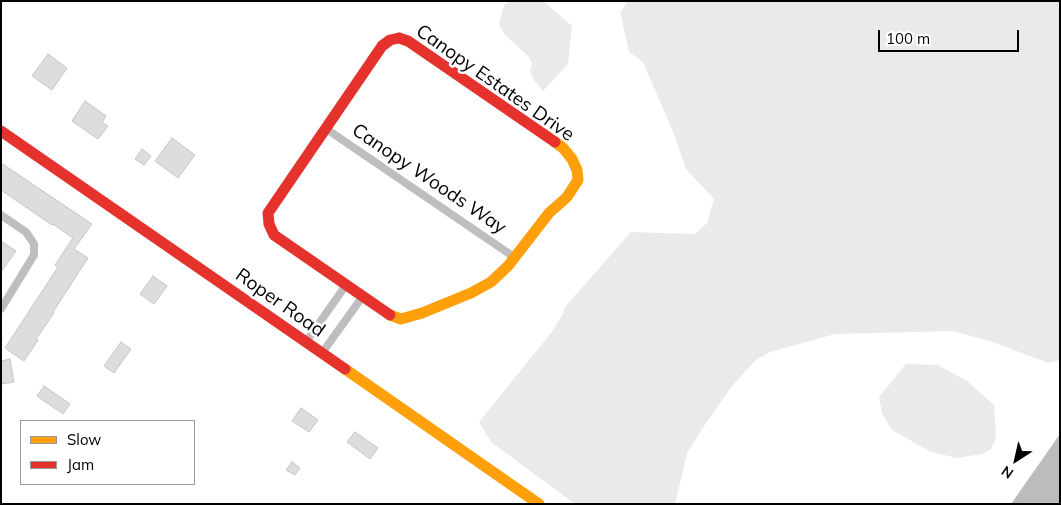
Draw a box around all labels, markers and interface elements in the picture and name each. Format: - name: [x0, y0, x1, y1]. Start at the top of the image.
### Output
- street label: Canopy Estates Drive: [411, 20, 579, 146]
- scale bar: [881, 20, 1022, 52]
- text: 100 m: [886, 29, 930, 48]
- street label: Canopy Woods Way: [347, 119, 511, 239]
- street label: Roper Road: [231, 264, 329, 342]
- legend: [20, 420, 195, 485]
- text: Slow: [67, 430, 101, 449]
- north arrow: [991, 435, 1041, 485]
- text: Jam: [67, 455, 94, 474]
- text: N: [998, 462, 1017, 483]

